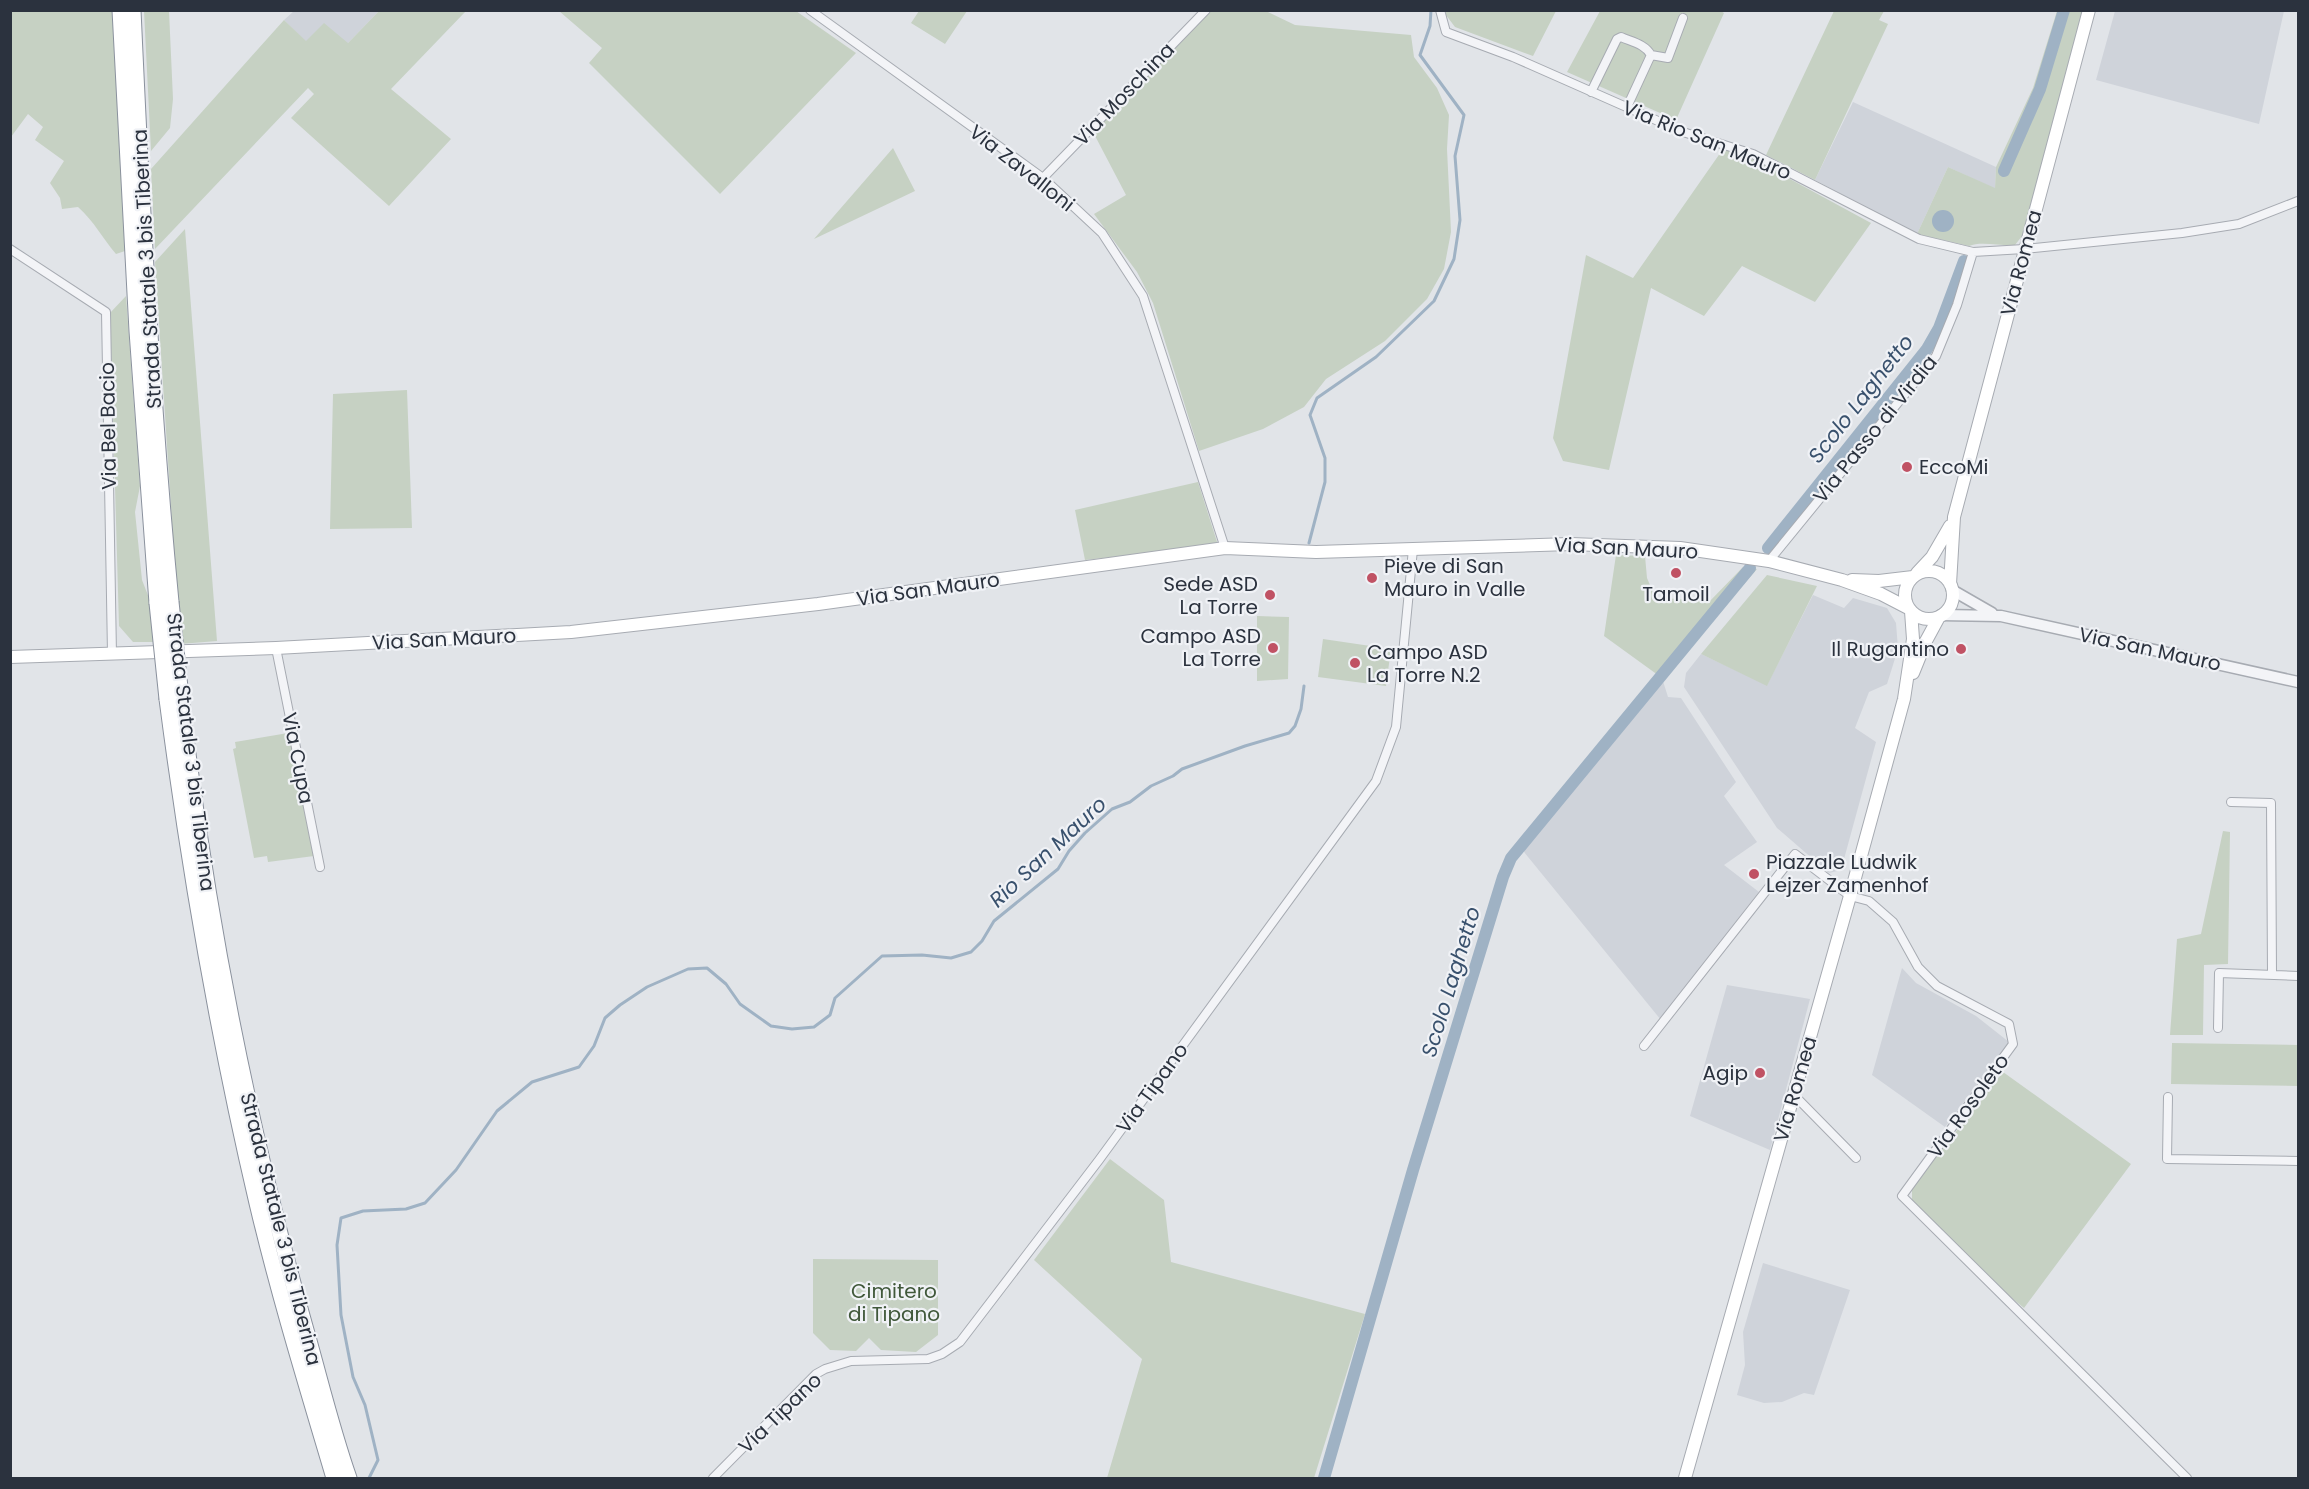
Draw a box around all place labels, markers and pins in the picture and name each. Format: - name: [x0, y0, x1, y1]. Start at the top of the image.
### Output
- place label: EccoMi: [1919, 453, 1988, 481]
- marker: EccoMi: [1900, 460, 1914, 474]
- place label: Pieve di San Mauro in Valle: [1384, 552, 1525, 603]
- marker: Tamoil: [1669, 566, 1683, 580]
- place label: Sede ASD La Torre: [1163, 570, 1258, 621]
- marker: Pieve di San Mauro in Valle: [1365, 571, 1379, 585]
- place label: Tamoil: [1642, 580, 1710, 608]
- marker: Sede ASD La Torre: [1263, 588, 1277, 602]
- place label: Campo ASD La Torre: [1140, 622, 1261, 673]
- place label: Il Rugantino: [1831, 635, 1949, 663]
- place label: Campo ASD La Torre N.2: [1367, 638, 1488, 689]
- marker: Campo ASD La Torre: [1266, 641, 1280, 655]
- marker: Il Rugantino: [1954, 642, 1968, 656]
- marker: Campo ASD La Torre N.2: [1348, 656, 1362, 670]
- place label: Piazzale Ludwik Lejzer Zamenhof: [1766, 848, 1929, 899]
- marker: Piazzale Ludwik Lejzer Zamenhof: [1747, 867, 1761, 881]
- place label: Agip: [1703, 1059, 1748, 1087]
- marker: Agip: [1753, 1066, 1767, 1080]

